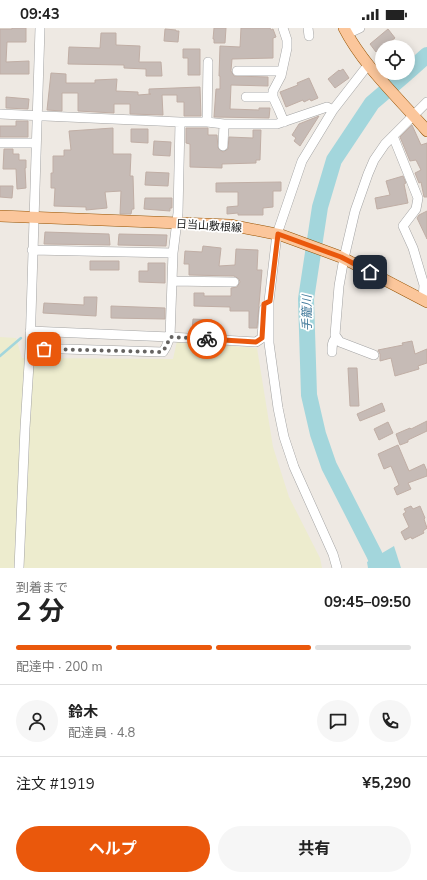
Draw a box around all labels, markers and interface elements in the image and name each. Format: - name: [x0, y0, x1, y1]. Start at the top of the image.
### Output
- text: 09:43: [20, 4, 60, 24]
- map controls: [375, 40, 415, 80]
- button: locate: [375, 40, 415, 80]
- street label: 日当山敷根線: [176, 216, 242, 236]
- pin: [353, 255, 387, 289]
- icon: home: [359, 261, 381, 283]
- water label: 手籠川: [299, 293, 315, 331]
- courier: [187, 319, 227, 359]
- icon: bike: [196, 328, 218, 350]
- pin: [27, 332, 61, 366]
- icon: bag: [33, 338, 55, 360]
- text: 到着まで: [16, 579, 68, 597]
- text: 09:45–09:50: [324, 592, 411, 612]
- text: 2 分: [16, 594, 65, 629]
- text: 配達中 · 200 m: [16, 658, 103, 676]
- button: person: [16, 700, 58, 742]
- button: chat: [317, 700, 359, 742]
- button: phone: [369, 700, 411, 742]
- text: 鈴木: [68, 702, 98, 722]
- text: 配達員 · 4.8: [68, 724, 135, 742]
- text: ¥5,290: [362, 773, 411, 793]
- text: 注文 #1919: [16, 774, 95, 794]
- button: ヘルプ: [16, 826, 210, 872]
- button: 共有: [218, 826, 411, 872]

